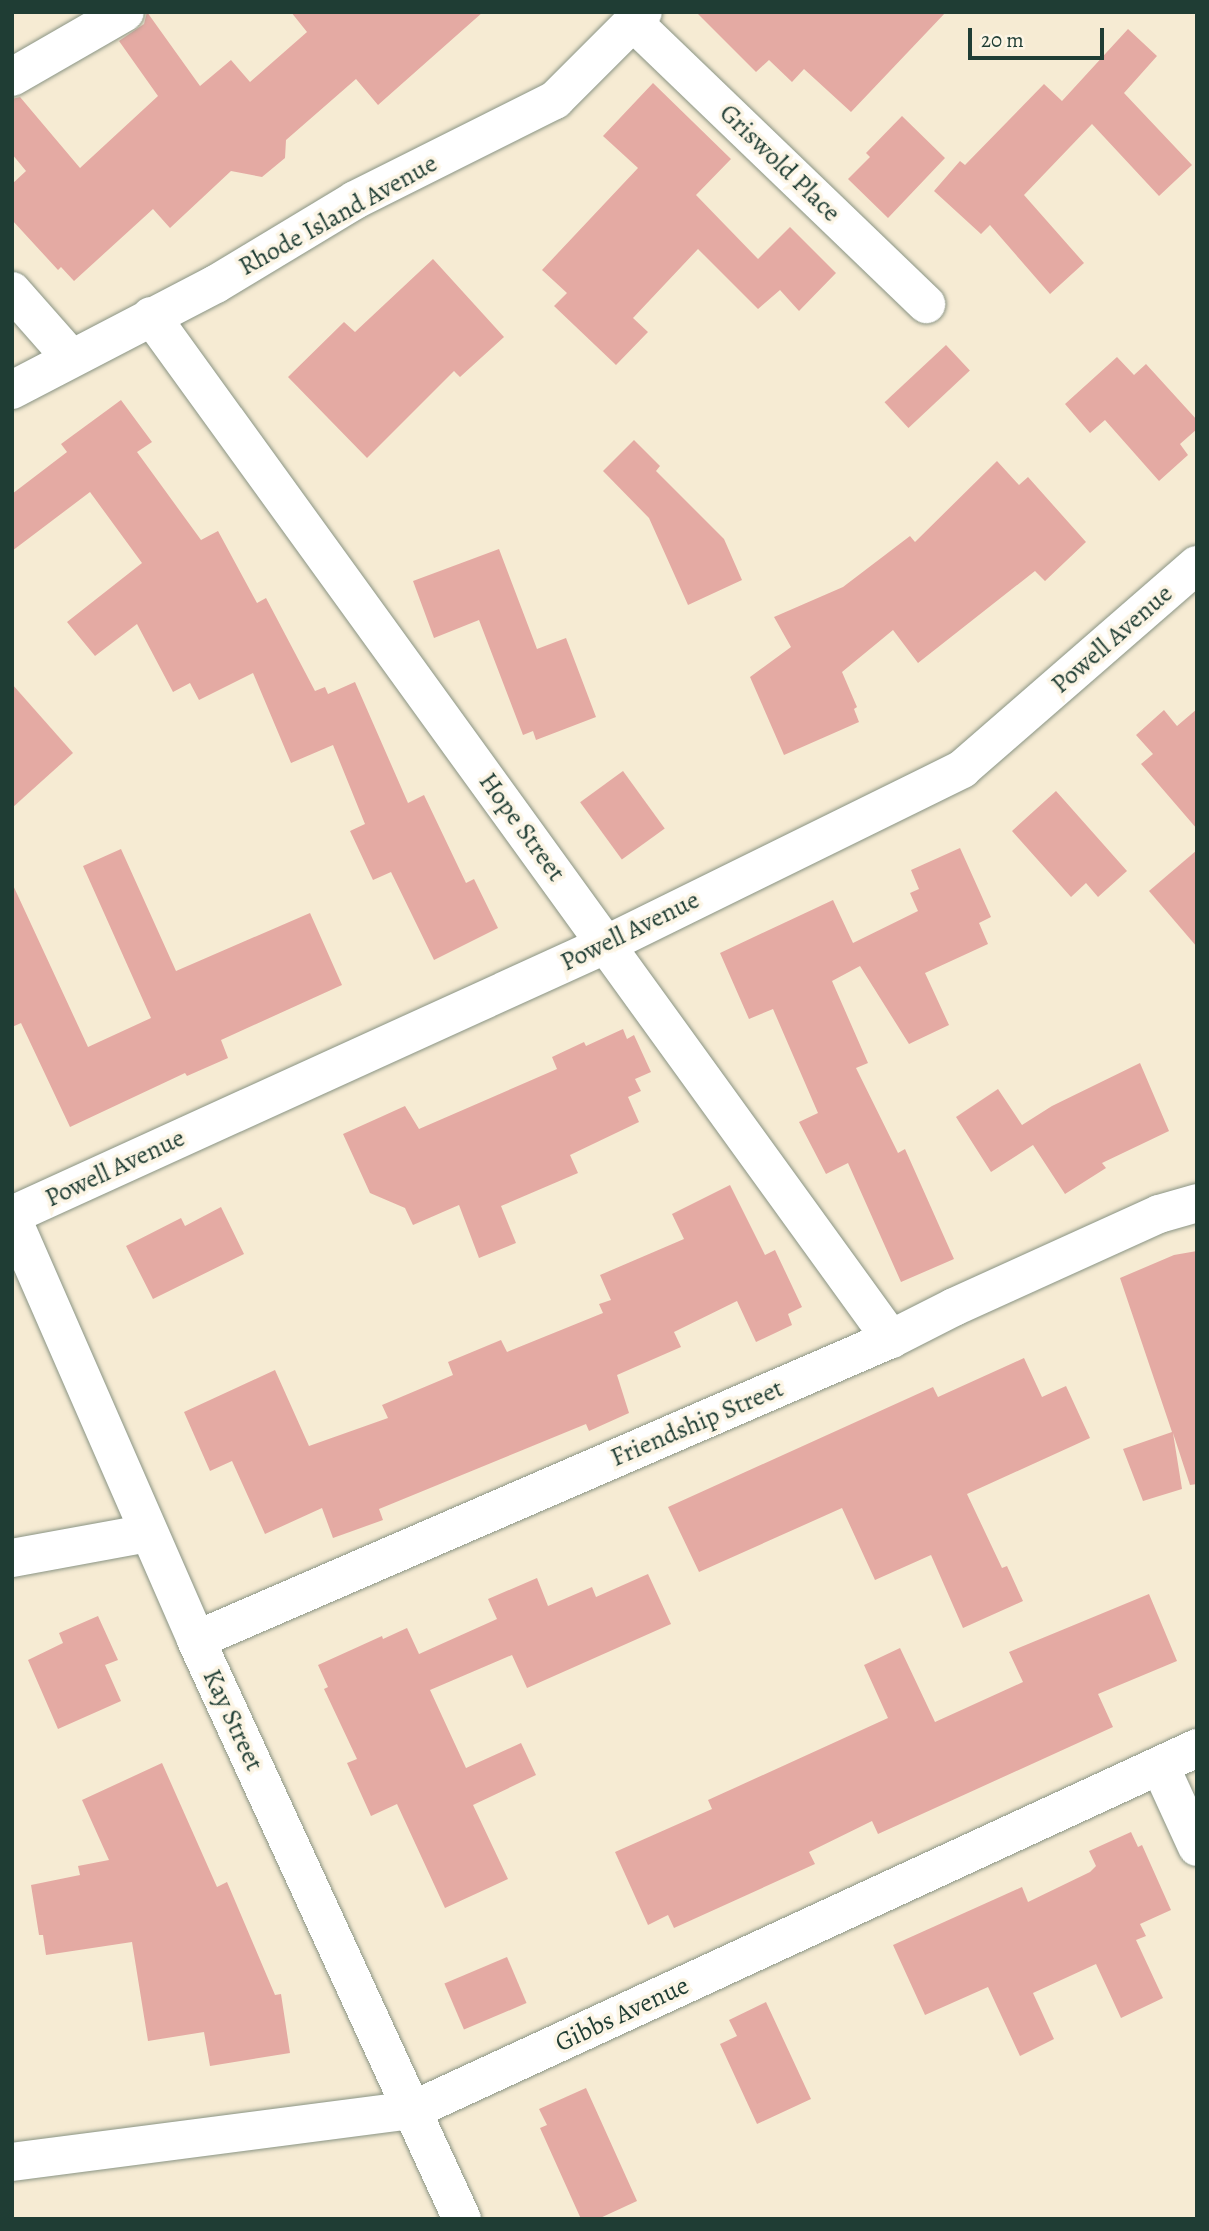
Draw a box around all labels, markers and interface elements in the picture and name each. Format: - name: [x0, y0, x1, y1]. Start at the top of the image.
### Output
- scale bar: [971, 14, 1108, 58]
- text: 20 m: [981, 26, 1024, 54]
- street label: Griswold Place: [713, 98, 847, 228]
- street label: Rhode Island Avenue: [233, 148, 443, 282]
- street label: Powell Avenue: [1045, 578, 1179, 700]
- street label: Hope Street: [472, 767, 572, 887]
- street label: Powell Avenue: [556, 884, 704, 978]
- street label: Powell Avenue: [40, 1122, 190, 1214]
- street label: Friendship Street: [606, 1373, 788, 1473]
- street label: Kay Street: [196, 1664, 270, 1776]
- street label: Gibbs Avenue: [550, 1970, 694, 2058]

